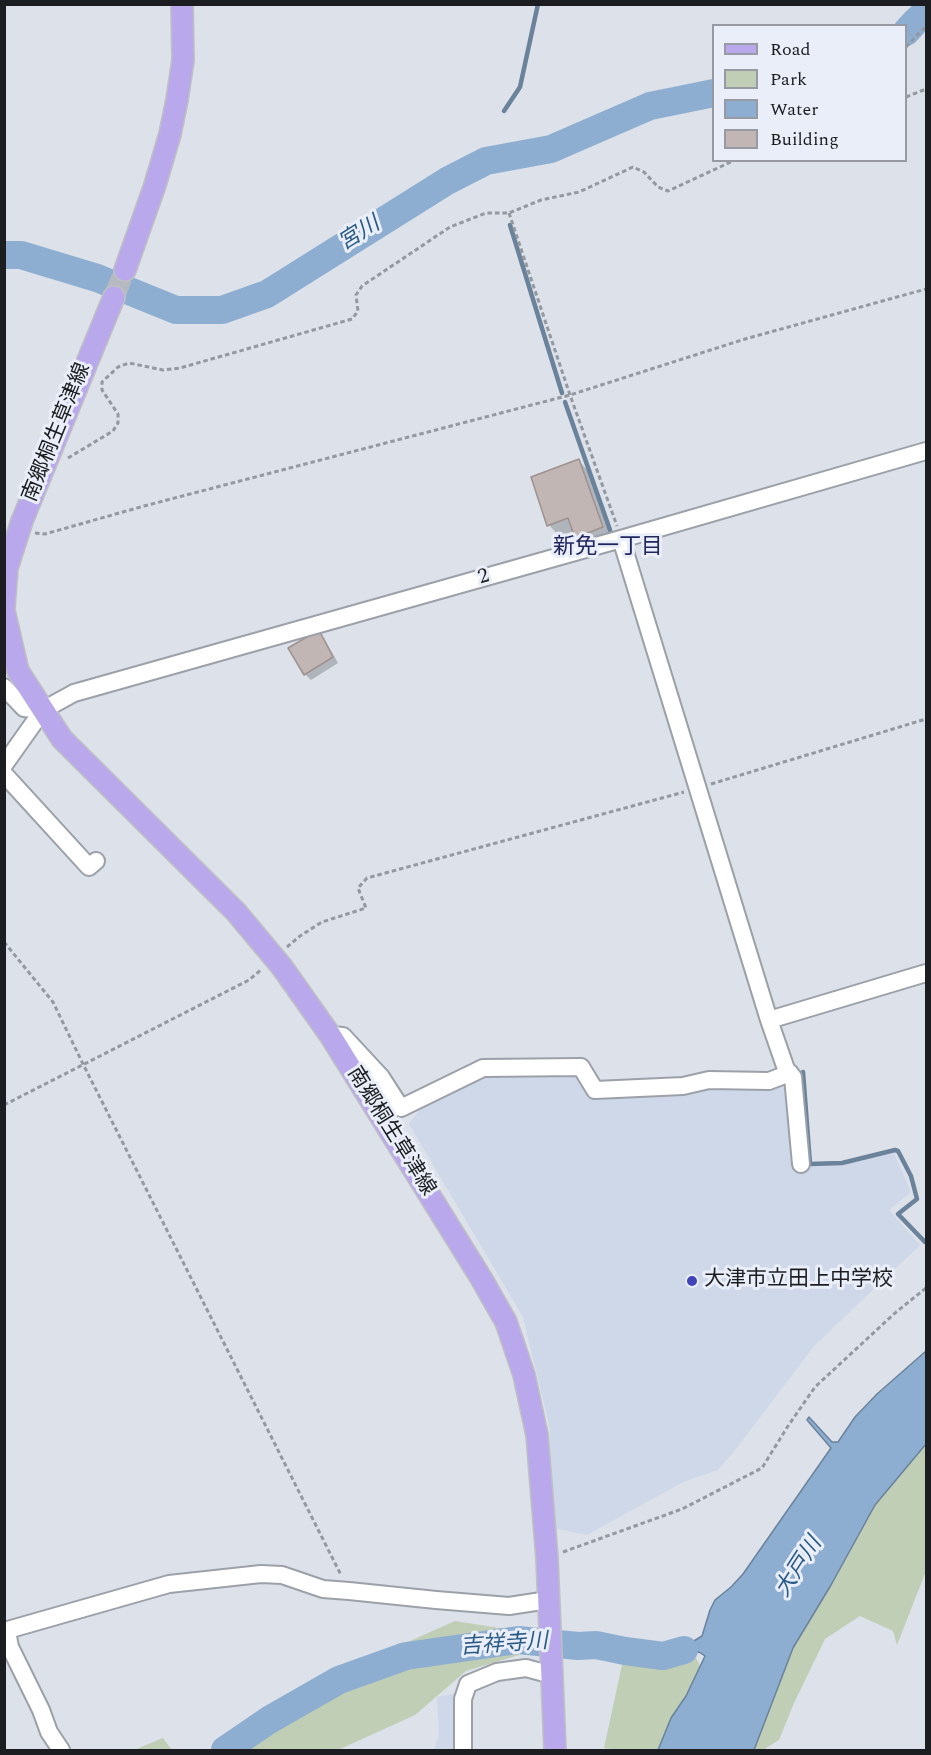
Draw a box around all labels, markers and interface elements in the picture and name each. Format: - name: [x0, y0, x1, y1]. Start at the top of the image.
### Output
- legend: [712, 24, 907, 162]
- text: Road: [770, 36, 811, 63]
- text: Park: [770, 66, 807, 93]
- text: Water: [770, 96, 818, 123]
- text: Building: [770, 126, 839, 153]
- water label: 宮川: [334, 212, 386, 258]
- street label: 南郷桐生草津線: [19, 360, 97, 506]
- district label: 新免一丁目: [553, 536, 663, 562]
- street label: 2: [475, 564, 493, 592]
- street label: 南郷桐生草津線: [340, 1063, 440, 1201]
- place label: 大津市立田上中学校: [704, 1268, 893, 1294]
- marker: 大津市立田上中学校: [685, 1274, 699, 1288]
- water label: 大戸川: [771, 1533, 829, 1603]
- water label: 吉祥寺川: [459, 1630, 549, 1662]

